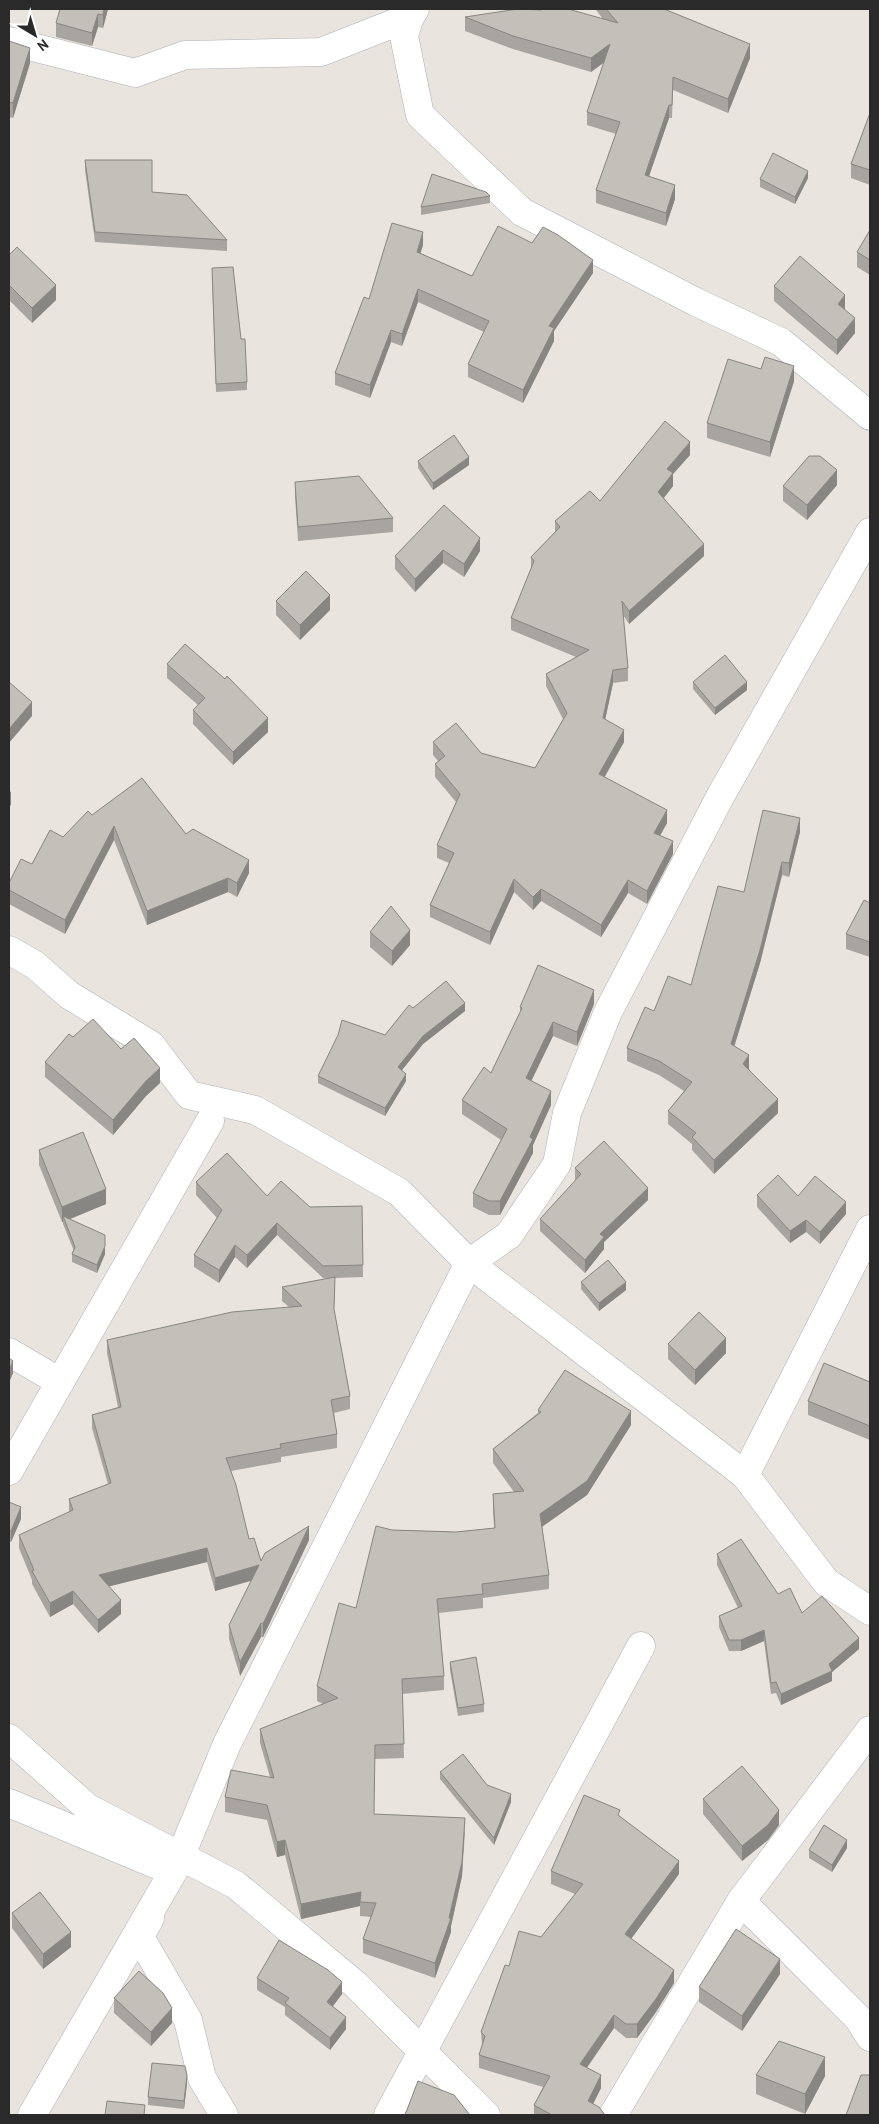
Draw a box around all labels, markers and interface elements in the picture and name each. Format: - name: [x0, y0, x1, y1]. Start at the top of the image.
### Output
- north arrow: [10, 10, 60, 60]
- text: N: [34, 35, 52, 55]

